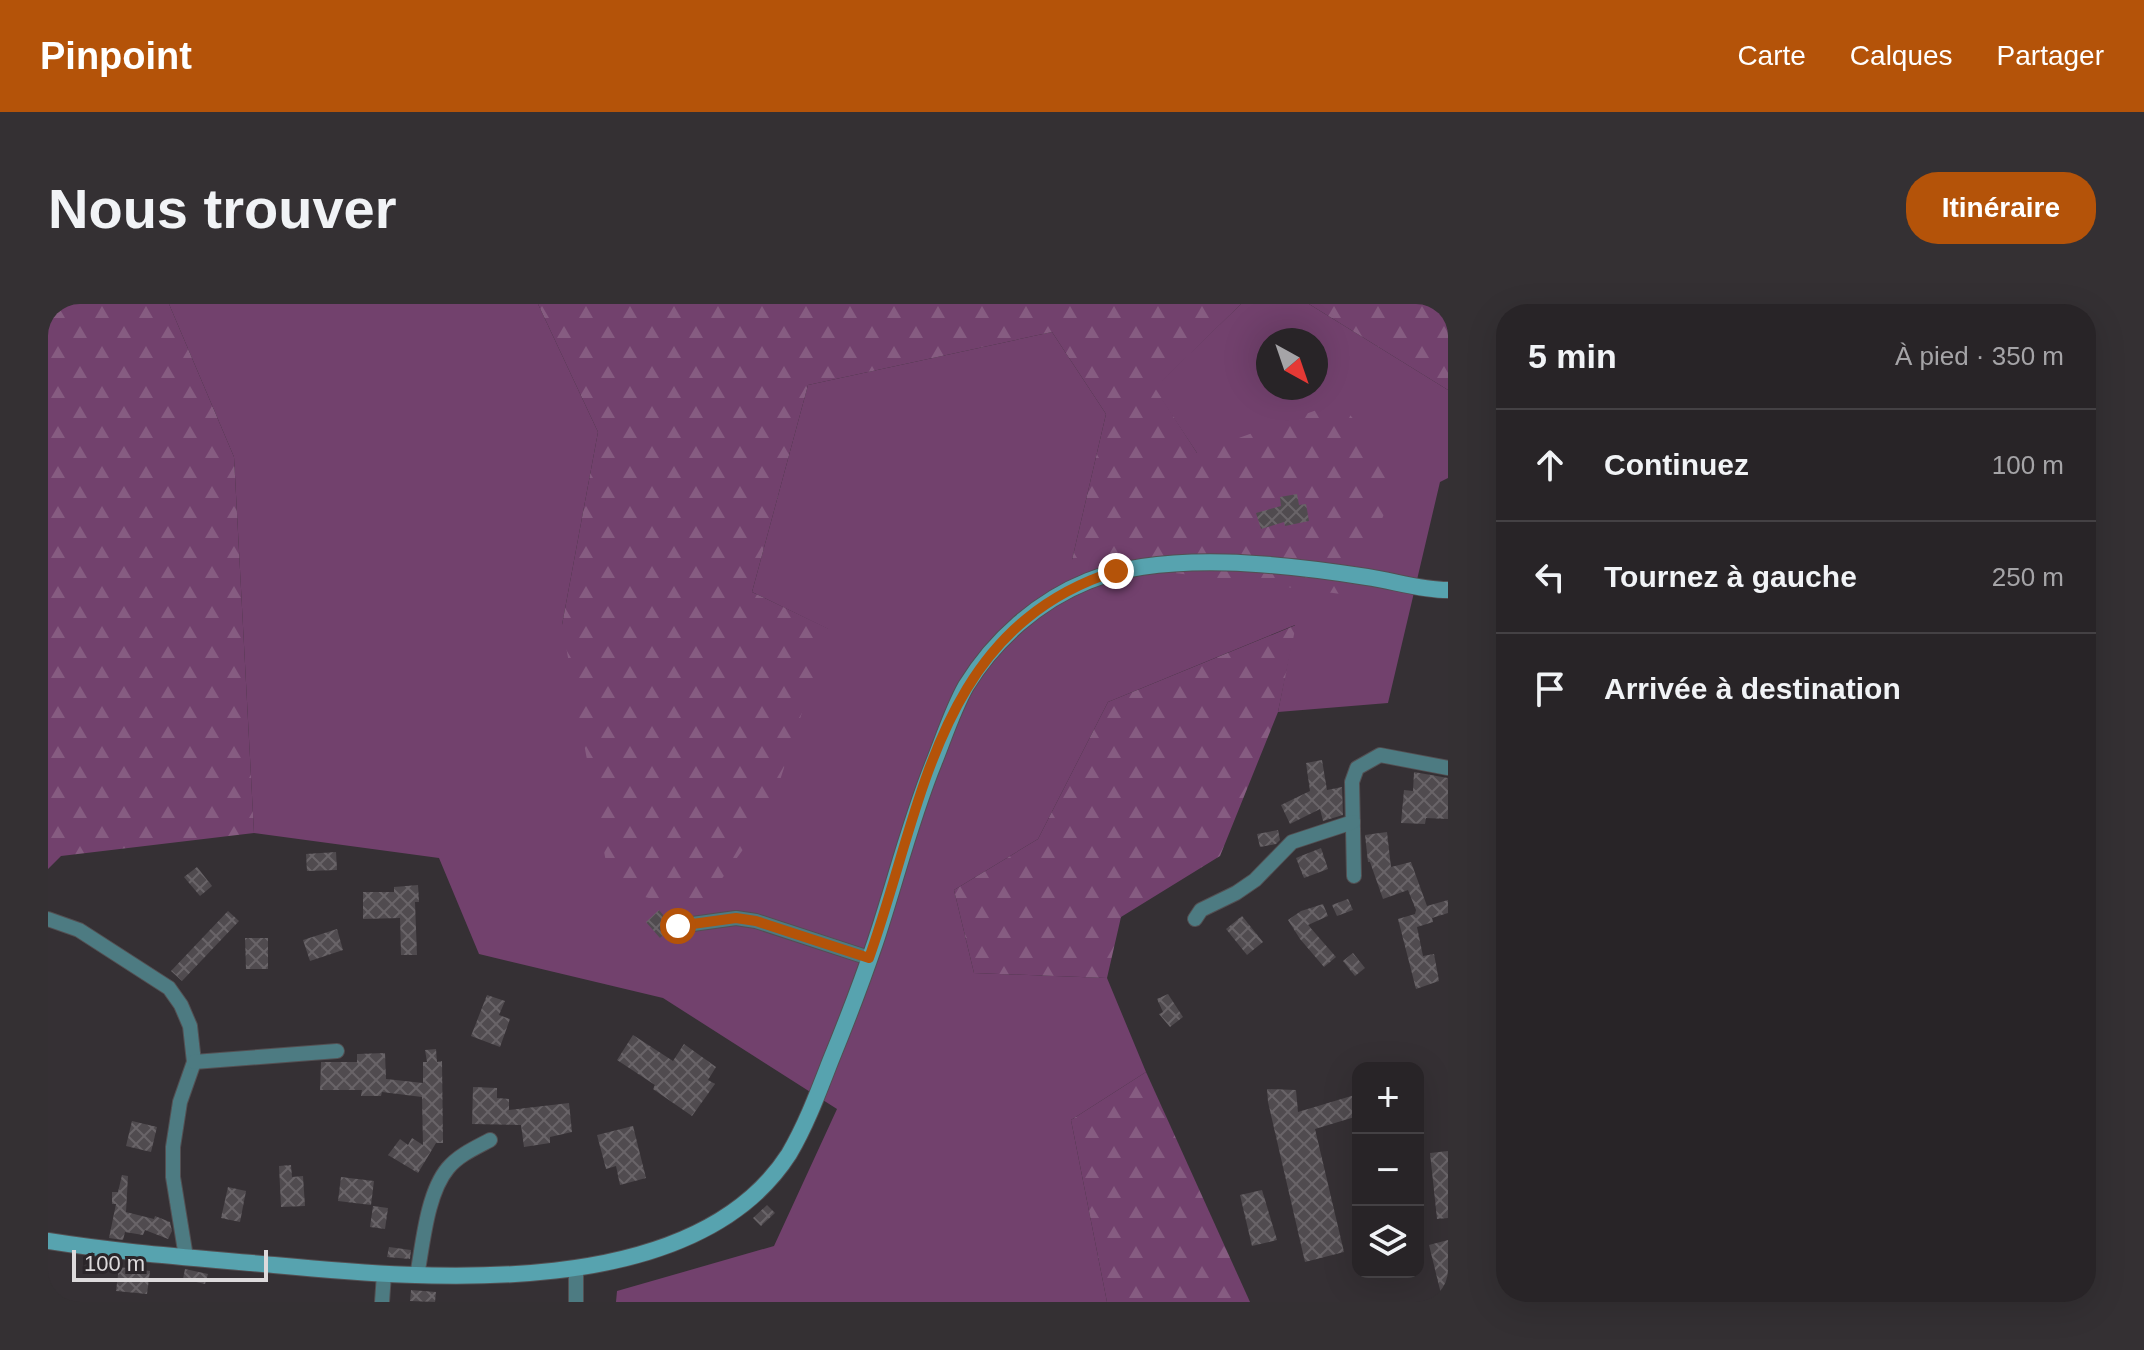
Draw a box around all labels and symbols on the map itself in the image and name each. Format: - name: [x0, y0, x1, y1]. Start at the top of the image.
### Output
- north arrow: [1256, 328, 1328, 400]
- route end: [1098, 553, 1134, 589]
- route start: [660, 908, 696, 944]
- scale bar: [72, 1246, 268, 1282]

